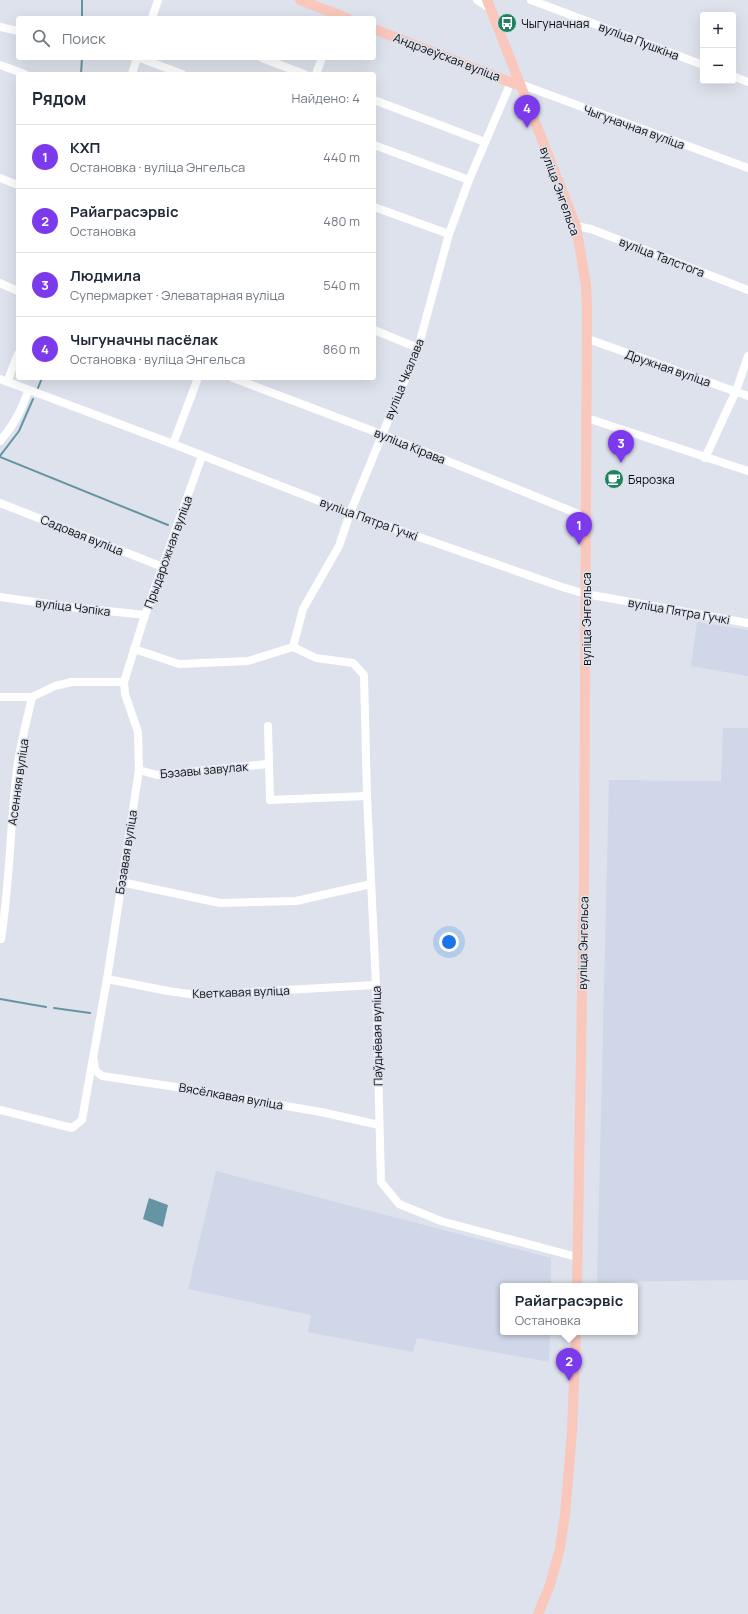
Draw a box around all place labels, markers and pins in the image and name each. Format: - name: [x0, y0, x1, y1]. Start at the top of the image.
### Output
- bus stop icon: Чыгуначная: [496, 12, 518, 34]
- place label: Чыгуначная: [521, 15, 589, 32]
- pin: 4: [514, 95, 540, 128]
- pin: 3: [608, 430, 634, 463]
- cafe icon: Бярозка: [603, 468, 625, 490]
- place label: Бярозка: [628, 471, 675, 488]
- pin: 1: [566, 512, 592, 545]
- pin: 2: [556, 1348, 582, 1381]

